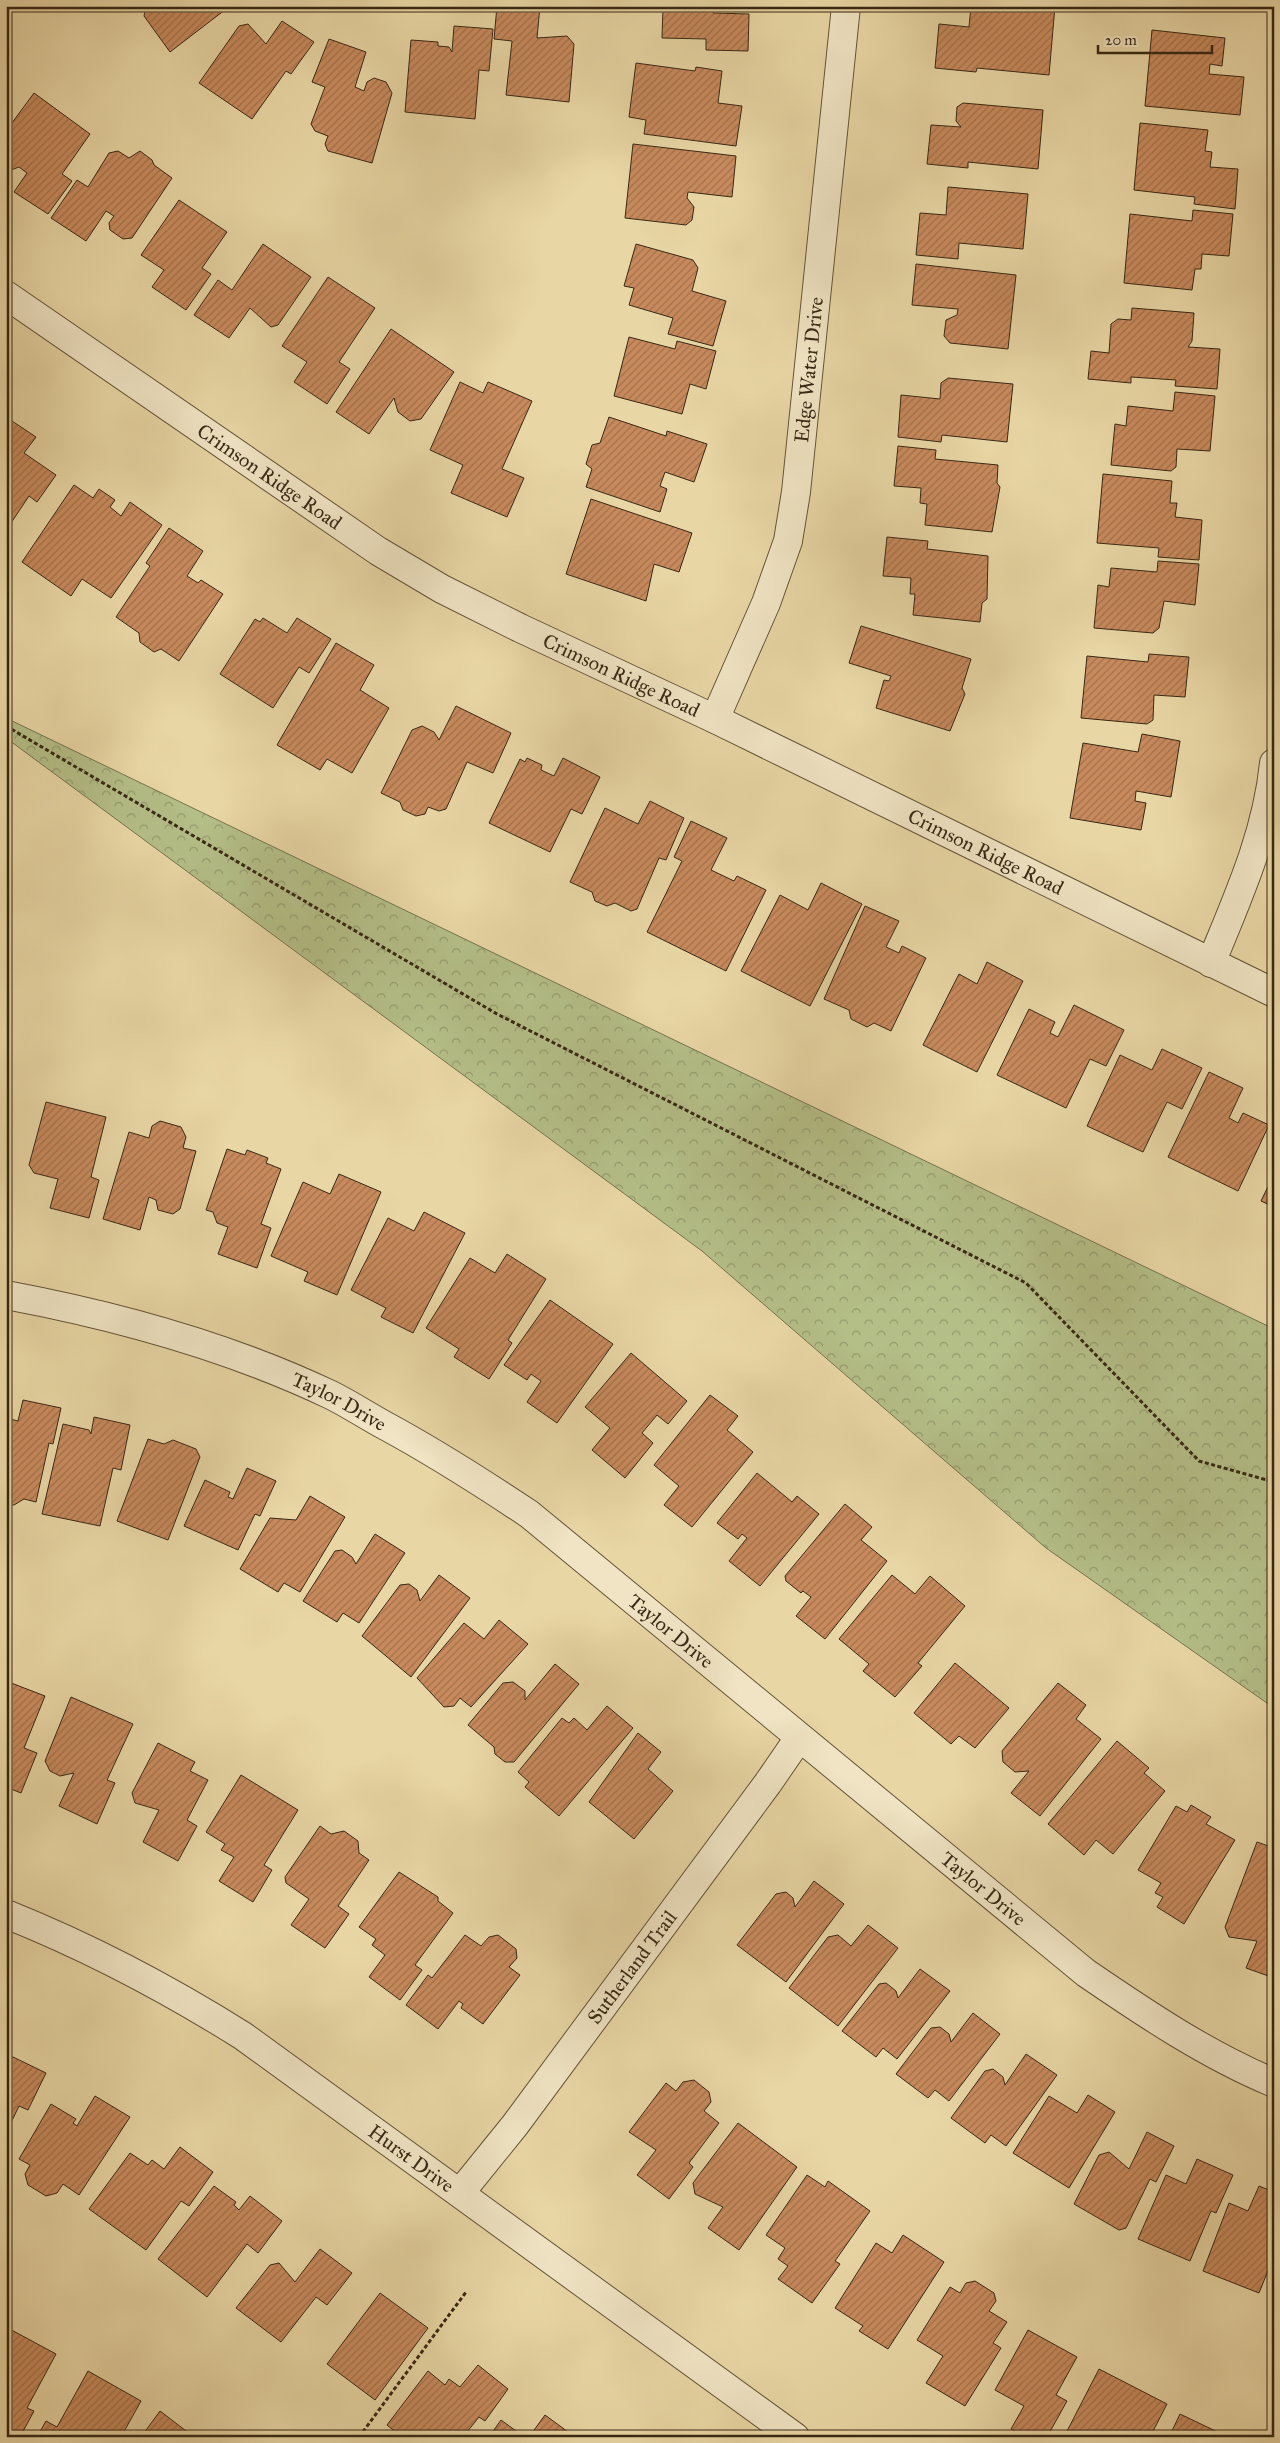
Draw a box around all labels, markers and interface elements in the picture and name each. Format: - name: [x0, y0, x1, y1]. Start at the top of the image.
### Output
- scale bar: [1098, 22, 1211, 54]
- text: 20 m: [1105, 31, 1137, 49]
- street label: Edge Water Drive: [789, 296, 828, 444]
- street label: Crimson Ridge Road: [193, 418, 347, 535]
- street label: Crimson Ridge Road: [539, 628, 704, 722]
- street label: Crimson Ridge Road: [904, 803, 1068, 900]
- street label: Taylor Drive: [288, 1367, 391, 1436]
- street label: Taylor Drive: [623, 1589, 719, 1673]
- street label: Taylor Drive: [936, 1846, 1031, 1931]
- street label: Sutherland Trail: [582, 1905, 682, 2028]
- street label: Hurst Drive: [364, 2119, 459, 2197]

